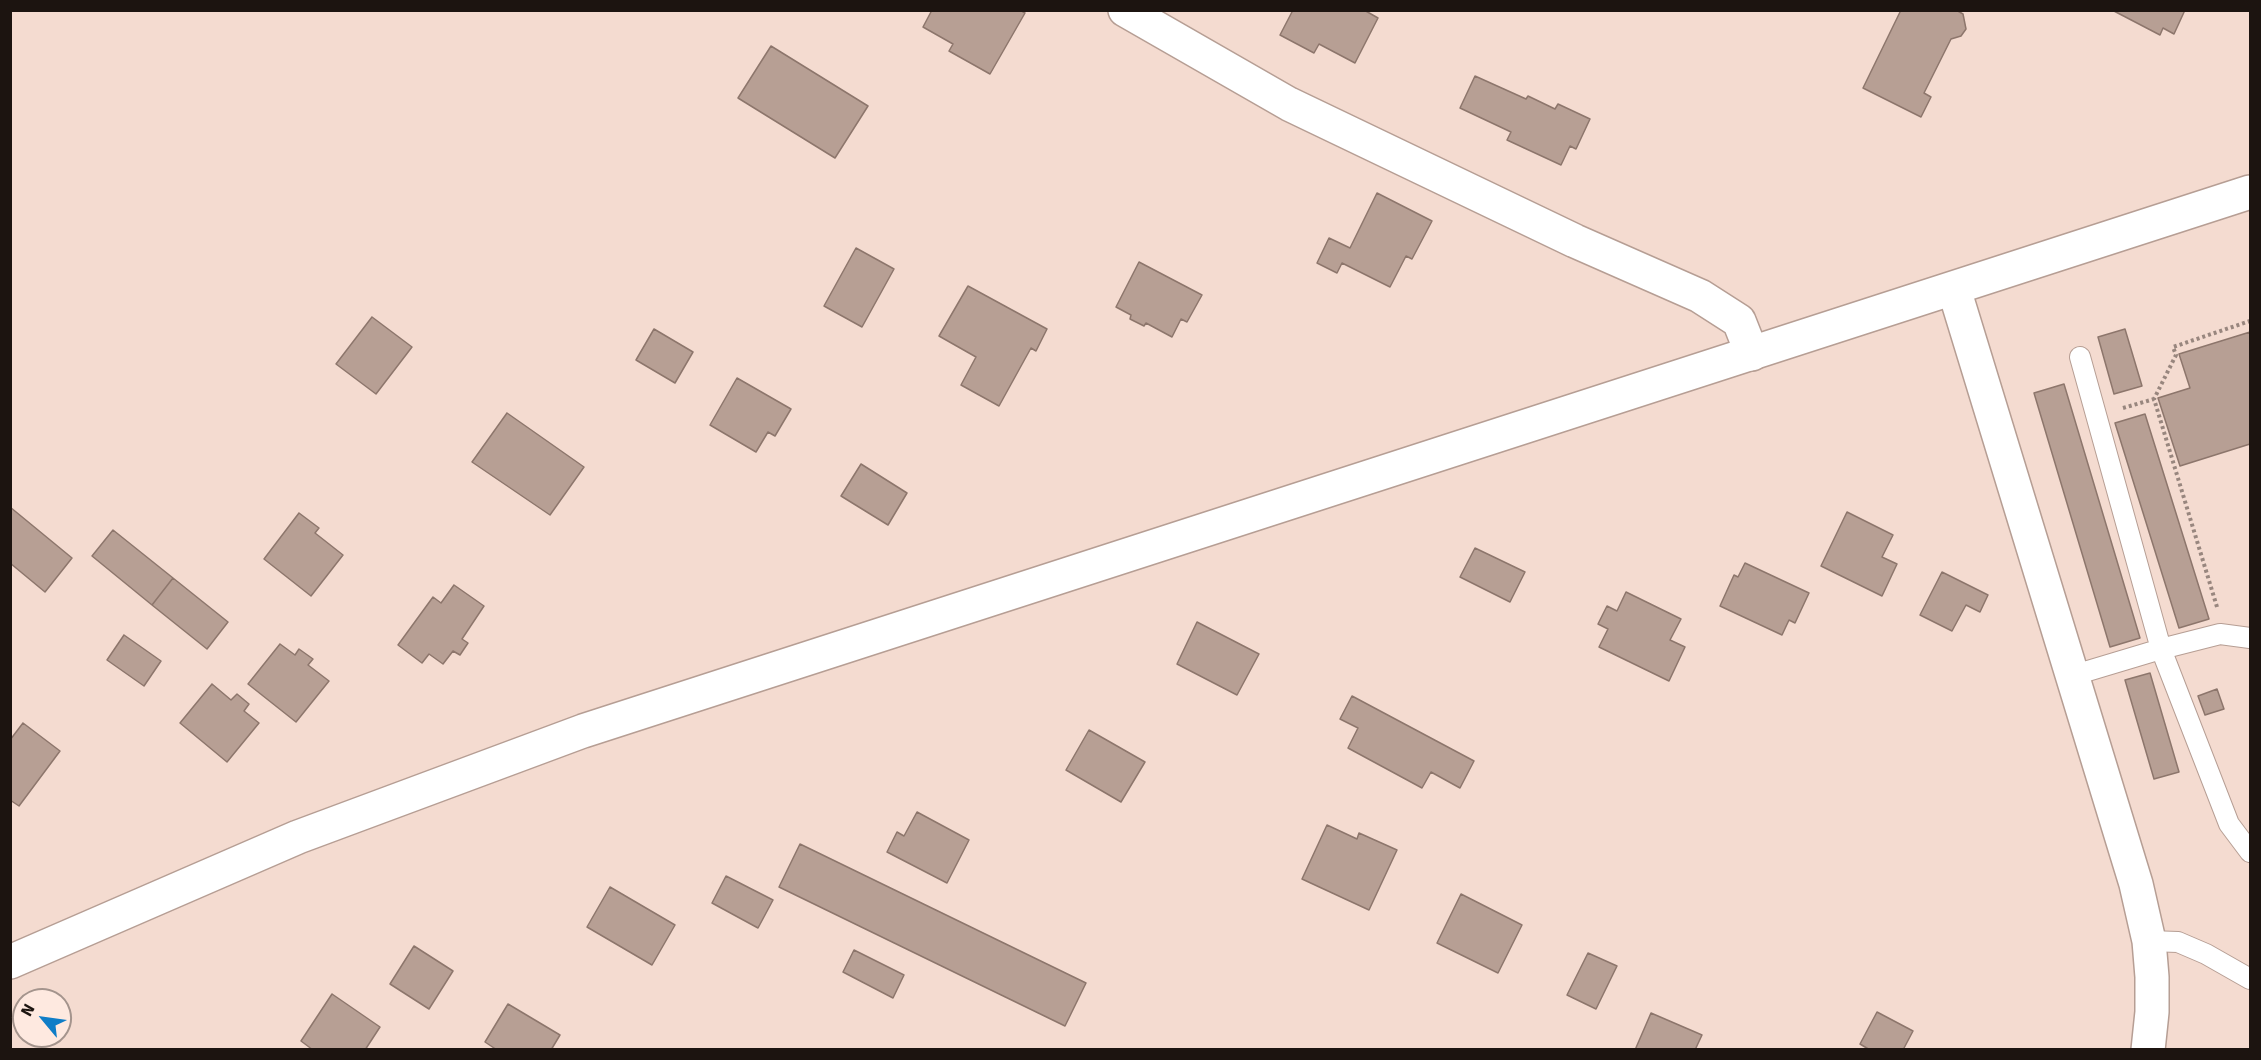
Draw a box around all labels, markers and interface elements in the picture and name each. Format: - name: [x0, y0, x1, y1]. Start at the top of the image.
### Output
- north arrow: [12, 988, 72, 1048]
- text: N: [17, 1001, 39, 1020]

